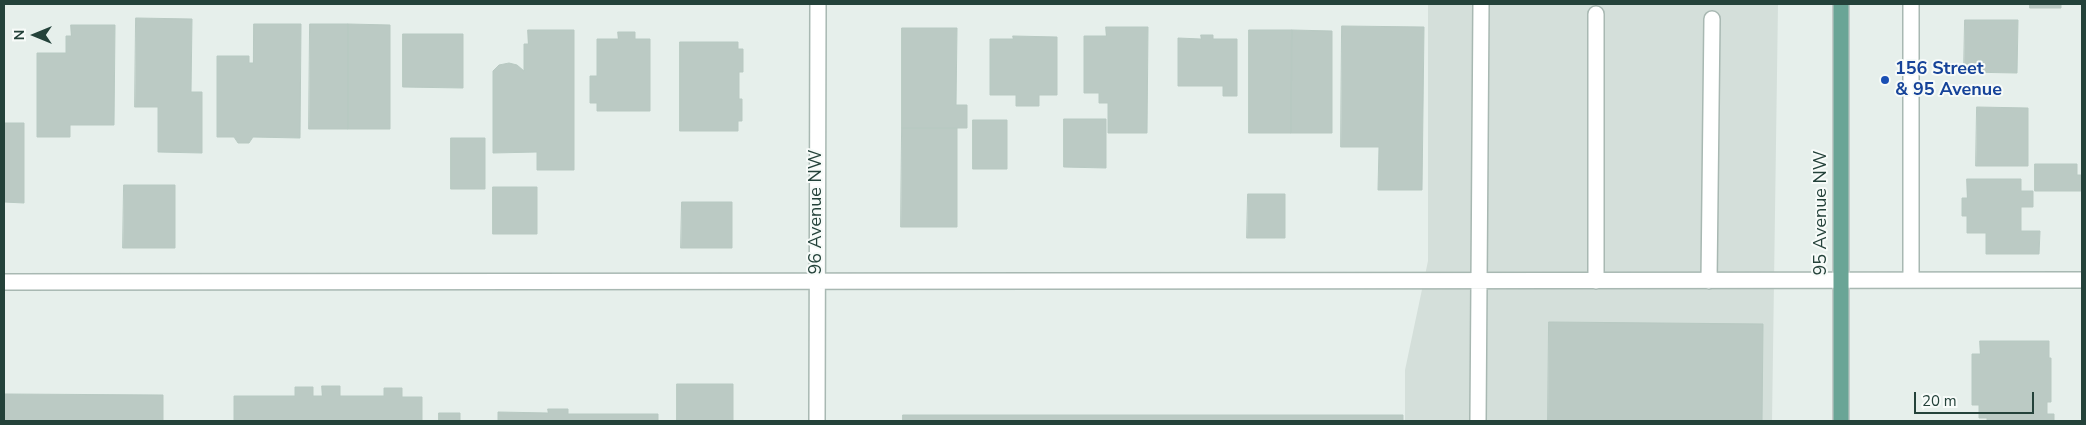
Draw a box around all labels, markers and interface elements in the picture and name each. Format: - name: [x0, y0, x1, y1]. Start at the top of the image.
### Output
- north arrow: [10, 10, 60, 60]
- text: N: [10, 30, 29, 40]
- place label: 156 Street & 95 Avenue: [1895, 59, 2002, 102]
- marker: 156 Street & 95 Avenue: [1879, 74, 1891, 86]
- street label: 96 Avenue NW: [806, 149, 828, 275]
- street label: 95 Avenue NW: [1811, 150, 1833, 276]
- scale bar: [1916, 382, 2036, 414]
- text: 20 m: [1922, 391, 1957, 411]

